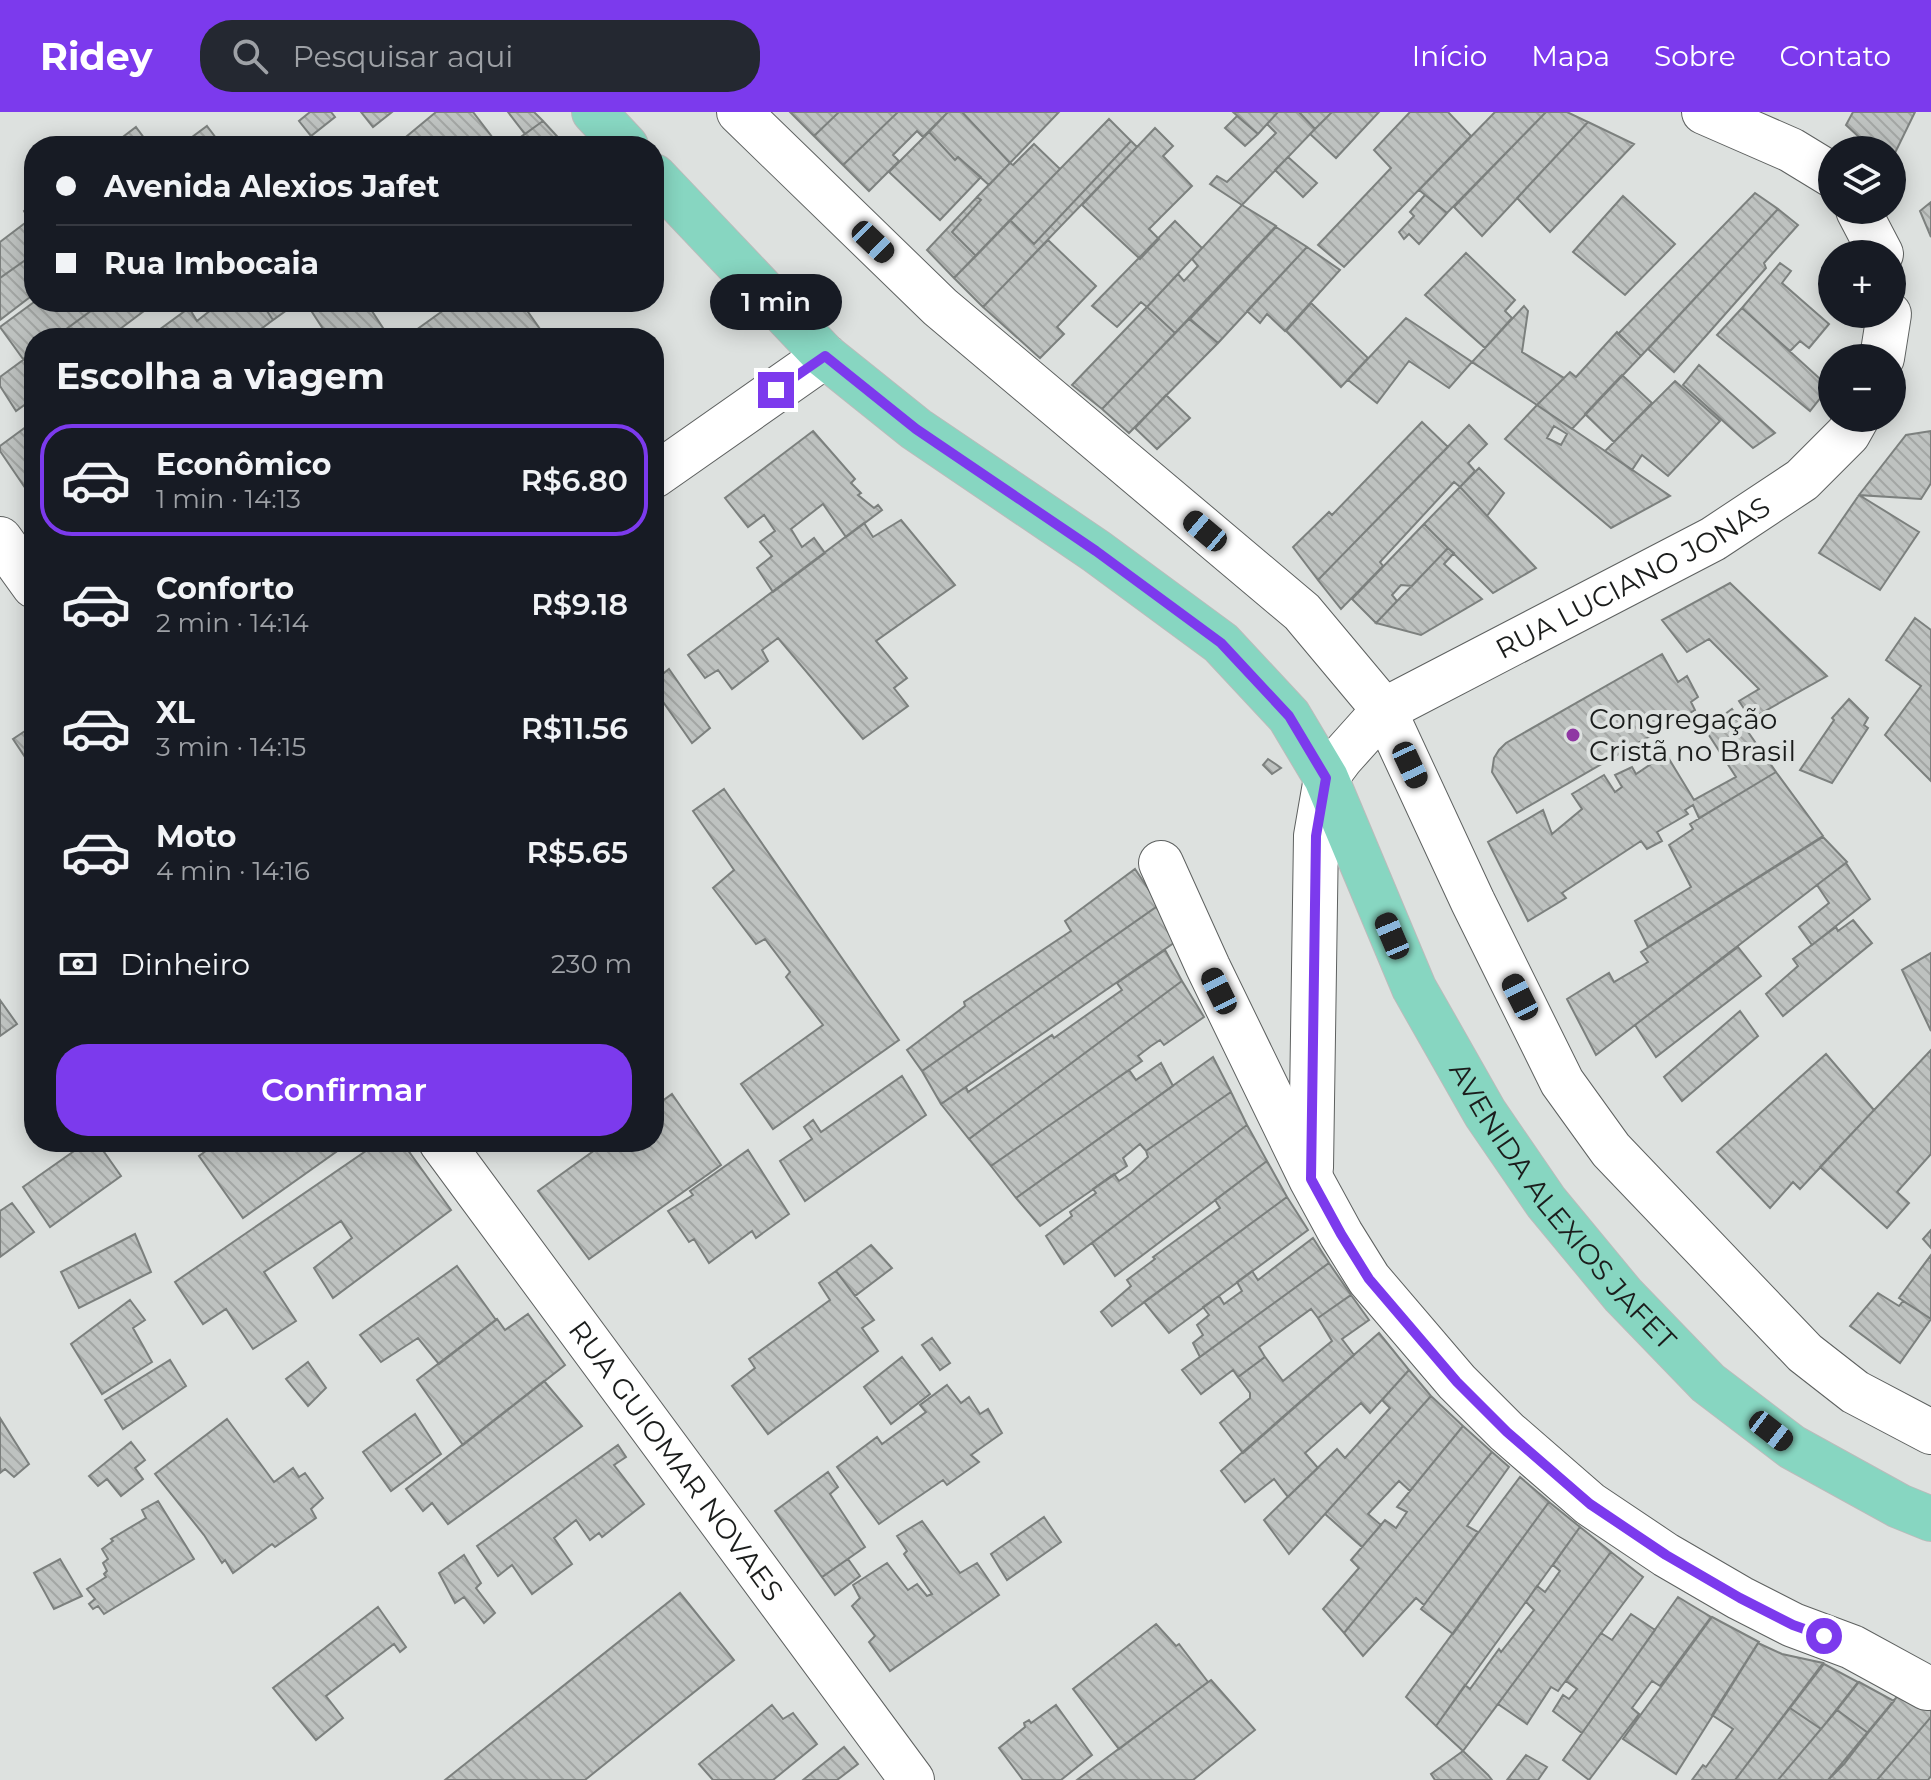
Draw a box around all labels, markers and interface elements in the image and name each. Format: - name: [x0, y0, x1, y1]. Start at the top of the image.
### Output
- search box: [200, 20, 760, 92]
- text: Ridey: [40, 33, 152, 80]
- icon: search: [228, 34, 272, 78]
- text: Pesquisar aqui: [292, 38, 513, 75]
- text: Início: [1412, 39, 1487, 73]
- text: Mapa: [1531, 39, 1610, 73]
- text: Sobre: [1654, 39, 1736, 73]
- text: Contato: [1780, 39, 1891, 73]
- map controls: [1818, 136, 1906, 432]
- button: layers: [1818, 136, 1906, 224]
- text: Avenida Alexios Jafet: [104, 168, 440, 205]
- car: [847, 217, 899, 267]
- button: +: [1818, 240, 1906, 328]
- text: Rua Imbocaia: [104, 245, 319, 282]
- callout: 1 min: [710, 274, 842, 330]
- text: 1 min: [741, 286, 811, 318]
- button: −: [1818, 344, 1906, 432]
- text: Escolha a viagem: [56, 354, 385, 398]
- route end: [758, 372, 794, 408]
- icon: car: [60, 444, 132, 516]
- text: Econômico: [156, 446, 331, 483]
- text: R$6.80: [521, 462, 628, 499]
- text: 1 min · 14:13: [156, 483, 301, 515]
- street label: RUA LUCIANO JONAS: [1490, 489, 1776, 666]
- car: [1179, 506, 1231, 556]
- icon: car: [60, 568, 132, 640]
- text: Conforto: [156, 570, 294, 607]
- text: R$9.18: [531, 586, 628, 623]
- text: 2 min · 14:14: [156, 607, 309, 639]
- icon: car: [60, 692, 132, 764]
- text: XL: [156, 694, 195, 731]
- place label: Congregação Cristã no Brasil: [1589, 702, 1796, 768]
- text: R$11.56: [521, 710, 628, 747]
- marker: Congregação Cristã no Brasil: [1564, 726, 1582, 744]
- text: 3 min · 14:15: [156, 731, 306, 763]
- car: [1389, 738, 1431, 792]
- icon: car: [60, 816, 132, 888]
- text: Moto: [156, 818, 237, 855]
- text: R$5.65: [526, 834, 628, 871]
- text: 4 min · 14:16: [156, 855, 310, 887]
- car: [1372, 909, 1412, 963]
- icon: cash: [56, 942, 100, 986]
- text: Dinheiro: [120, 946, 250, 983]
- text: 230 m: [551, 948, 632, 980]
- car: [1198, 964, 1240, 1018]
- car: [1498, 970, 1542, 1024]
- button: Confirmar: [56, 1044, 632, 1136]
- street label: AVENIDA ALEXIOS JAFET: [1443, 1056, 1683, 1357]
- street label: RUA GUIOMAR NOVAES: [562, 1314, 791, 1607]
- car: [1745, 1407, 1797, 1455]
- route start: [1806, 1618, 1842, 1654]

